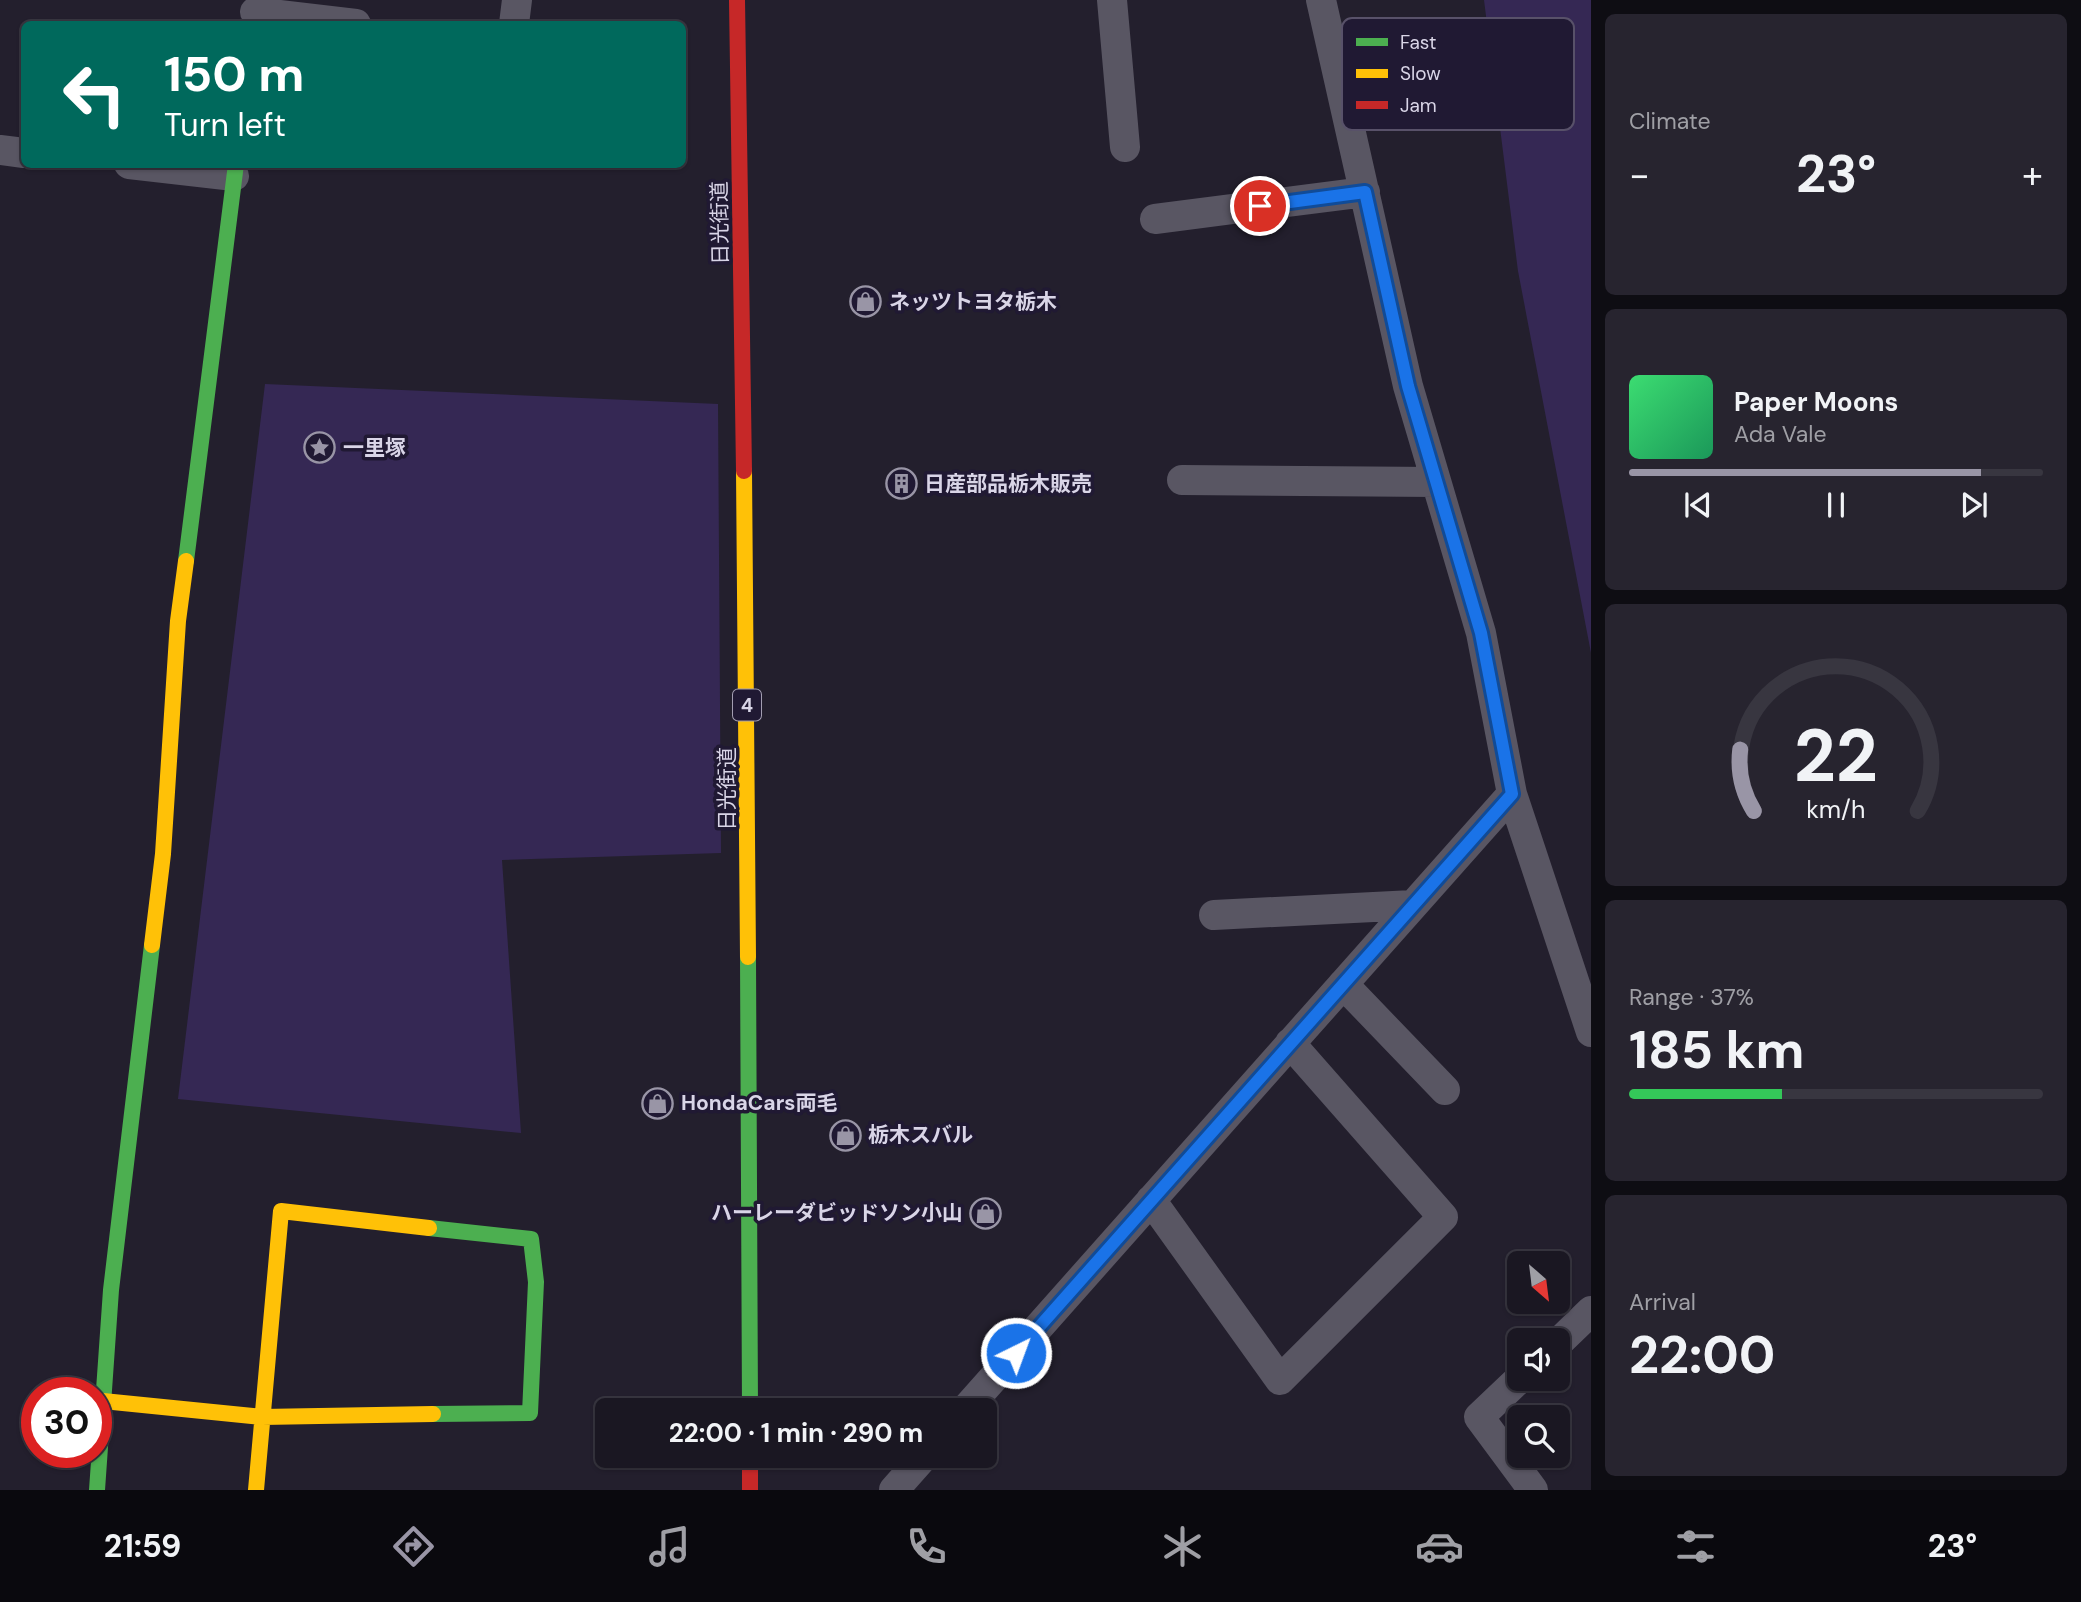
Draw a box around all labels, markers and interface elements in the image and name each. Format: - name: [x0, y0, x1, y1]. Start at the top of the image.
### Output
- legend: [1342, 18, 1574, 130]
- text: Fast: [1400, 30, 1436, 55]
- text: 150 m: [164, 42, 304, 106]
- icon: left: [49, 49, 140, 140]
- text: Slow: [1400, 61, 1441, 86]
- text: Jam: [1400, 93, 1437, 118]
- text: Turn left: [164, 104, 286, 146]
- text: Climate: [1629, 106, 1711, 136]
- text: 23°: [1796, 140, 1876, 208]
- text: −: [1629, 150, 1650, 200]
- text: +: [2022, 150, 2043, 200]
- pin: [1230, 176, 1290, 236]
- street label: 日光街道: [705, 181, 735, 265]
- icon: arrive: [1241, 187, 1279, 225]
- shop icon: ネッツトヨタ栃木: [849, 285, 883, 319]
- place label: ネッツトヨタ栃木: [889, 288, 1057, 316]
- text: Paper Moons: [1734, 385, 1898, 419]
- text: Ada Vale: [1734, 419, 1827, 449]
- place icon: 一里塚: [303, 431, 337, 465]
- place label: 一里塚: [343, 434, 406, 462]
- building icon: 日産部品栃木販売: [884, 467, 918, 501]
- place label: 日産部品栃木販売: [924, 470, 1092, 498]
- icon: previous: [1679, 486, 1717, 524]
- icon: pause: [1817, 486, 1855, 524]
- icon: next: [1955, 486, 1993, 524]
- road number: 4: [733, 690, 761, 720]
- text: 22: [1794, 709, 1878, 804]
- street label: 日光街道: [713, 747, 741, 831]
- text: km/h: [1806, 793, 1866, 826]
- text: Range · 37%: [1629, 982, 1754, 1012]
- text: 185 km: [1629, 1016, 1804, 1084]
- shop icon: HondaCars両毛: [641, 1086, 675, 1120]
- place label: HondaCars両毛: [681, 1089, 837, 1117]
- shop icon: 栃木スバル: [828, 1118, 862, 1152]
- place label: 栃木スバル: [868, 1121, 973, 1149]
- shop icon: ハーレーダビッドソン小山: [969, 1196, 1003, 1230]
- place label: ハーレーダビッドソン小山: [711, 1199, 963, 1227]
- north arrow: [1507, 1251, 1570, 1314]
- map controls: [1507, 1251, 1570, 1468]
- text: Arrival: [1629, 1287, 1696, 1317]
- position arrow: [979, 1316, 1053, 1390]
- text: 22:00: [1629, 1321, 1775, 1389]
- button: sound: [1507, 1328, 1570, 1391]
- speed limit sign: 30: [21, 1377, 112, 1468]
- button: search: [1507, 1405, 1570, 1468]
- text: 22:00 · 1 min · 290 m: [669, 1416, 923, 1450]
- icon: directions: [389, 1522, 438, 1571]
- icon: music: [645, 1522, 694, 1571]
- icon: phone: [902, 1522, 951, 1571]
- icon: climate: [1158, 1522, 1207, 1571]
- icon: car: [1415, 1522, 1464, 1571]
- icon: filters: [1671, 1522, 1720, 1571]
- text: 21:59: [104, 1525, 181, 1567]
- text: 23°: [1928, 1525, 1977, 1567]

